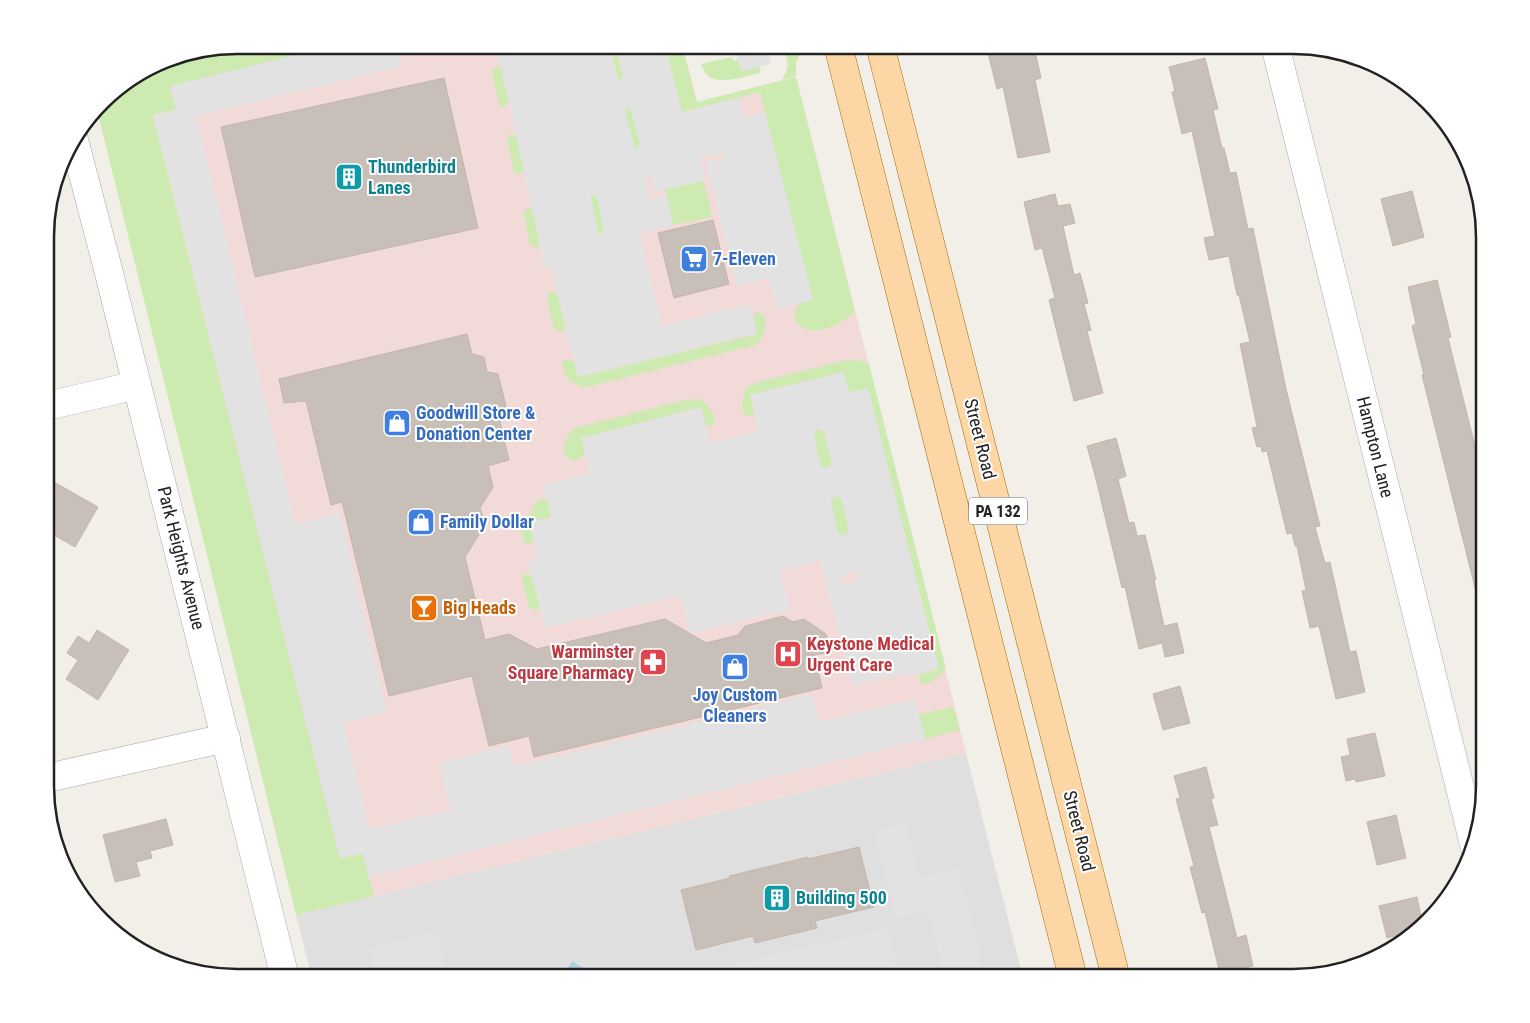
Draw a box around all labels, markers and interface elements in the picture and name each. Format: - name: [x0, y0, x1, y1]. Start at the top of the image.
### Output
- place label: Thunderbird Lanes: [368, 156, 456, 198]
- building icon: Thunderbird Lanes: [334, 162, 364, 192]
- supermarket icon: 7-Eleven: [679, 244, 709, 274]
- place label: 7-Eleven: [713, 248, 776, 269]
- street label: Hampton Lane: [1353, 394, 1398, 500]
- street label: Street Road: [960, 396, 1001, 481]
- place label: Goodwill Store & Donation Center: [416, 402, 536, 444]
- shop icon: Goodwill Store & Donation Center: [382, 408, 412, 438]
- street label: Park Heights Avenue: [154, 484, 209, 632]
- road number: PA 132: [969, 498, 1027, 524]
- shop icon: Family Dollar: [406, 507, 436, 537]
- place label: Family Dollar: [440, 511, 534, 532]
- bar icon: Big Heads: [409, 593, 439, 623]
- place label: Big Heads: [443, 597, 516, 618]
- place label: Keystone Medical Urgent Care: [807, 633, 934, 675]
- hospital icon: Keystone Medical Urgent Care: [773, 639, 803, 669]
- place label: Warminster Square Pharmacy: [508, 641, 634, 683]
- pharmacy icon: Warminster Square Pharmacy: [638, 647, 668, 677]
- shop icon: Joy Custom Cleaners: [720, 652, 750, 682]
- place label: Joy Custom Cleaners: [693, 684, 777, 726]
- street label: Street Road: [1059, 788, 1100, 873]
- building icon: Building 500: [762, 883, 792, 913]
- place label: Building 500: [796, 887, 887, 908]

